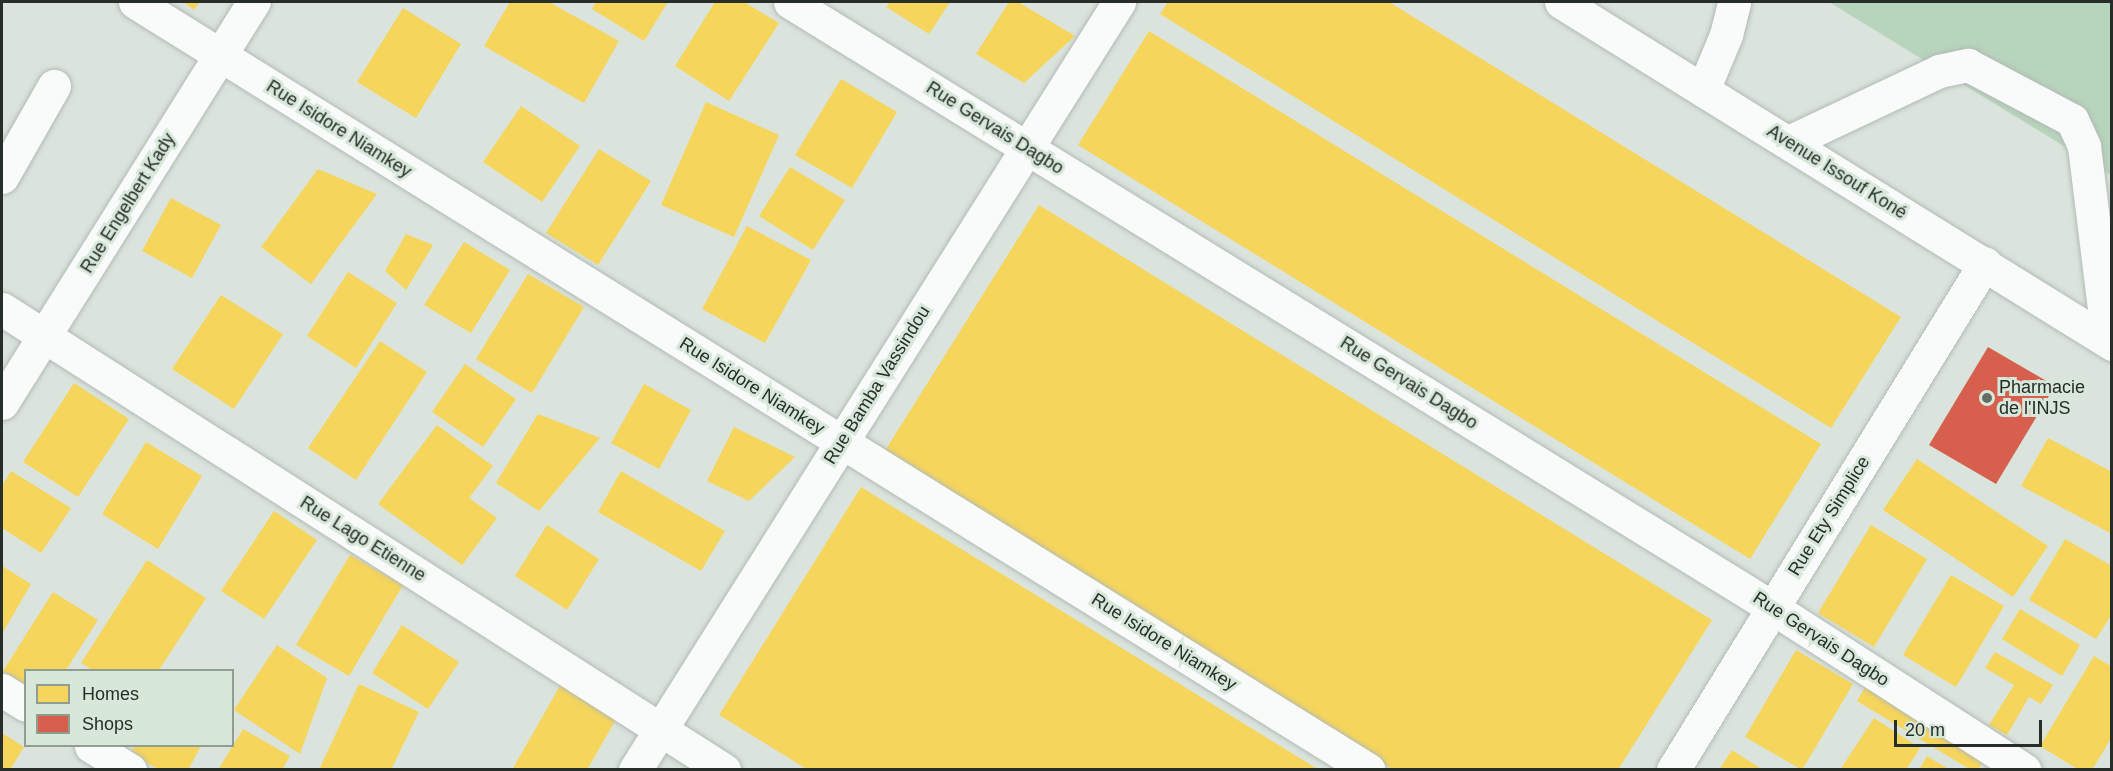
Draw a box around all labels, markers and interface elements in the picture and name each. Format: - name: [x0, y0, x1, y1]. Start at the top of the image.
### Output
- street label: Rue Isidore Niamkey: [262, 76, 416, 182]
- street label: Rue Gervais Dagbo: [922, 77, 1068, 179]
- street label: Avenue Issouf Koné: [1763, 120, 1911, 224]
- street label: Rue Engelbert Kady: [76, 129, 180, 277]
- street label: Rue Bamba Vassindou: [819, 302, 935, 468]
- street label: Rue Gervais Dagbo: [1336, 332, 1482, 434]
- street label: Rue Isidore Niamkey: [675, 333, 829, 439]
- place label: Pharmacie de l'INJS: [1999, 377, 2085, 420]
- marker: Pharmacie de l'INJS: [1980, 391, 1994, 405]
- street label: Rue Ety Simplice: [1784, 452, 1874, 580]
- street label: Rue Lago Etienne: [296, 492, 430, 586]
- street label: Rue Gervais Dagbo: [1749, 587, 1893, 691]
- street label: Rue Isidore Niamkey: [1087, 589, 1241, 695]
- legend: [24, 669, 234, 747]
- text: Homes: [82, 684, 139, 704]
- scale bar: [1897, 708, 2046, 746]
- text: Shops: [82, 714, 133, 734]
- text: 20 m: [1905, 720, 1945, 740]

